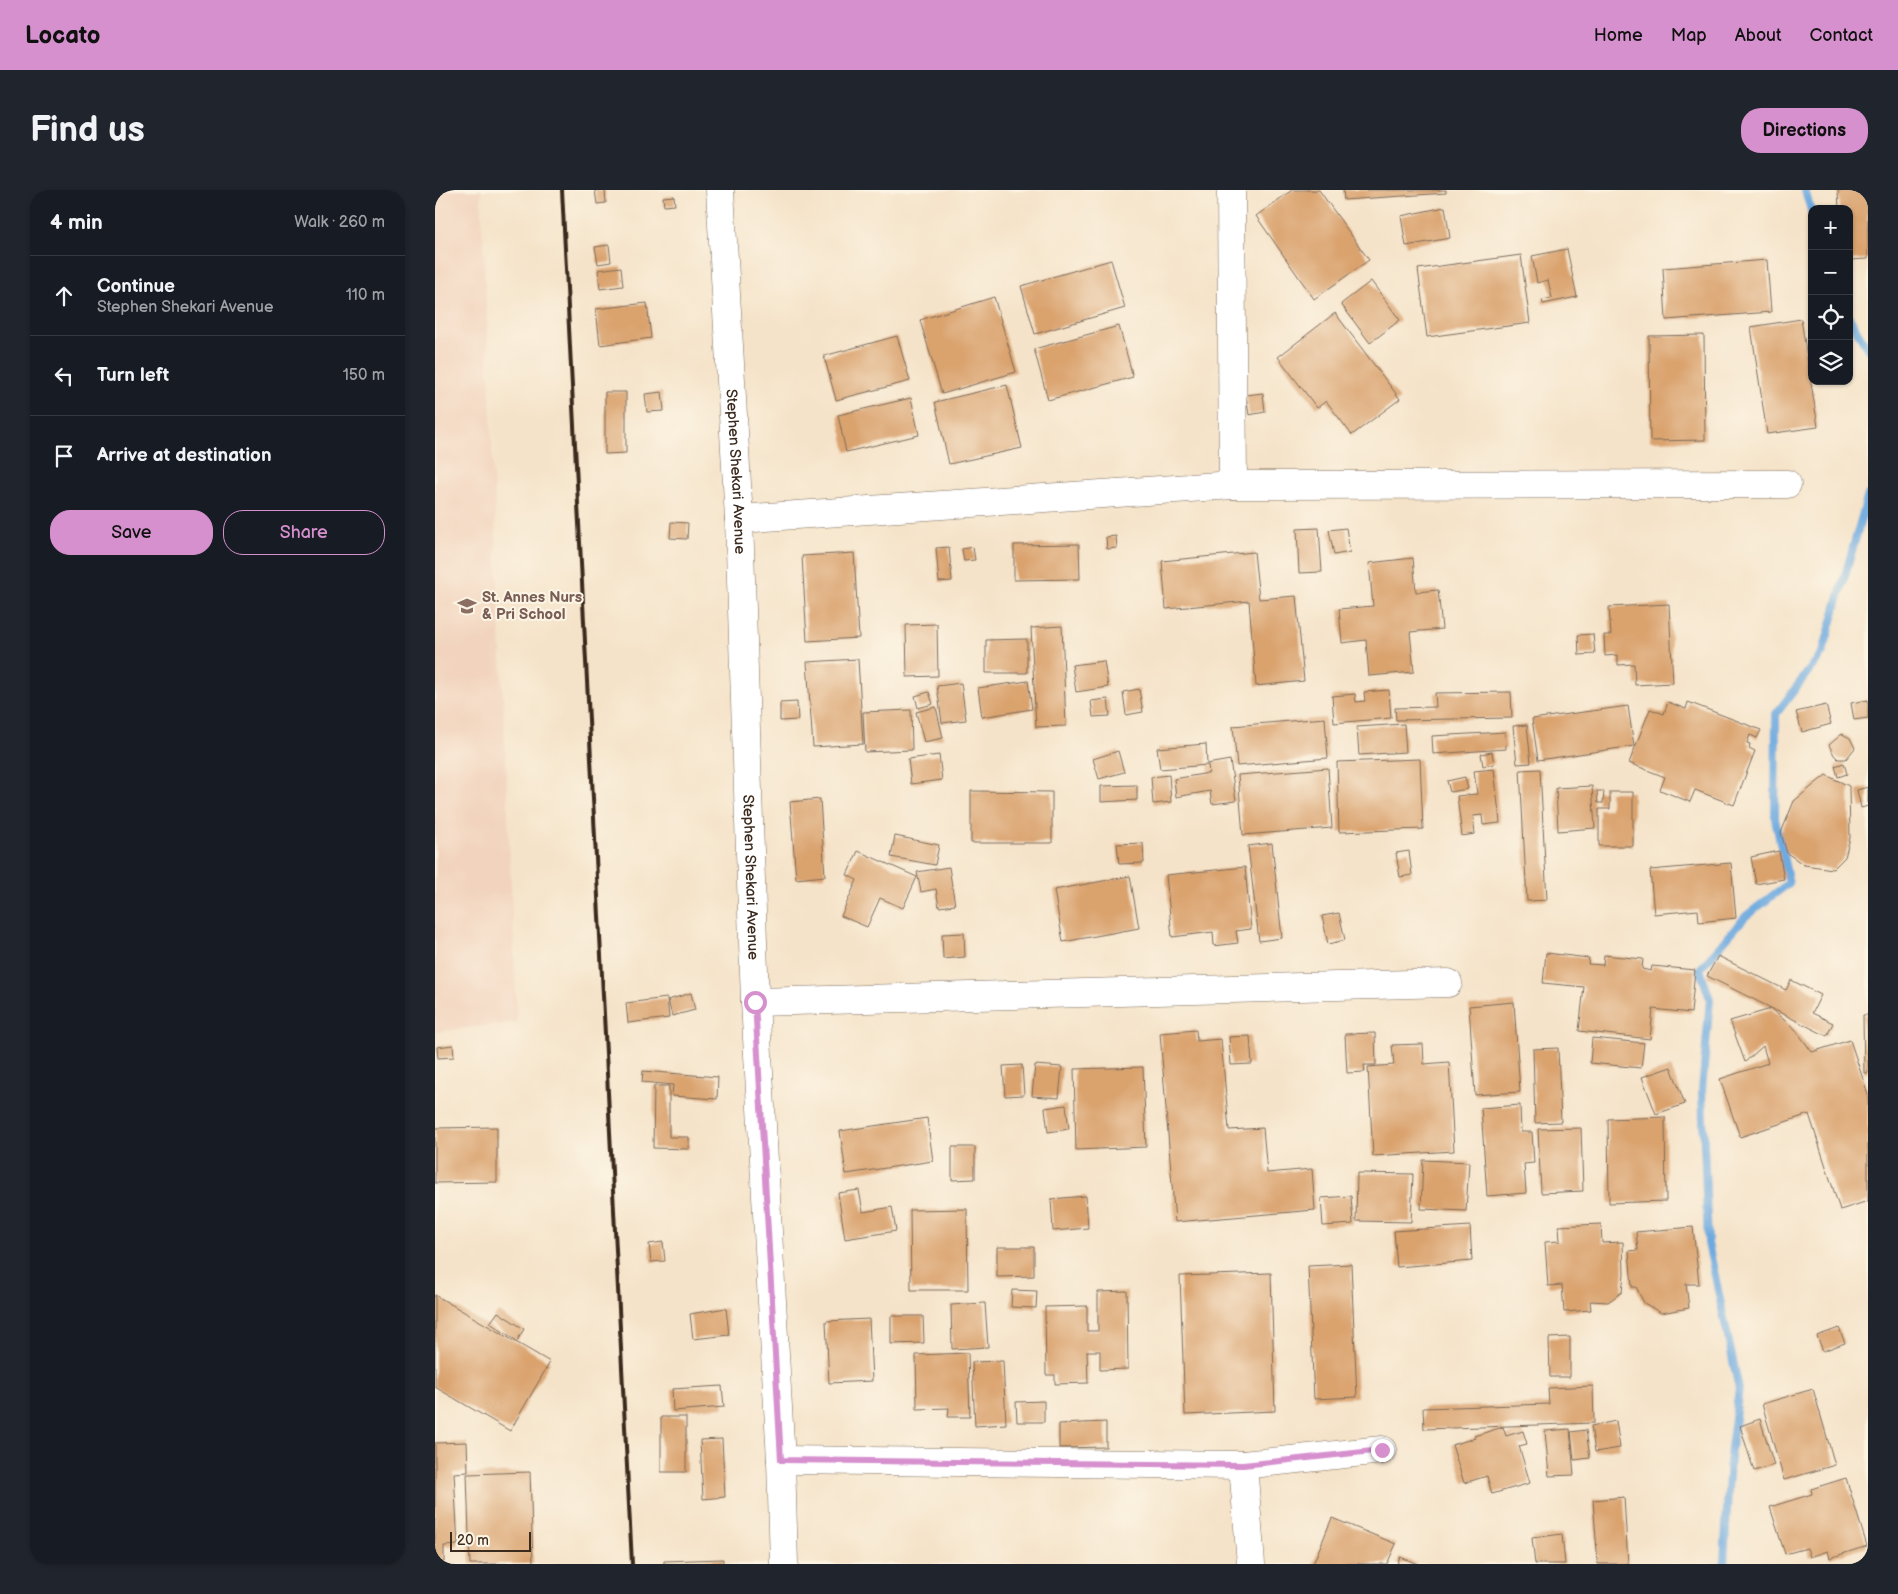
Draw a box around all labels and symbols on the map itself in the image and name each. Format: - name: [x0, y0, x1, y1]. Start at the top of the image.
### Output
- street label: Stephen Shekari Avenue: [722, 388, 750, 555]
- place label: St. Annes Nurs & Pri School: [482, 588, 582, 624]
- school or university icon: St. Annes Nurs & Pri School: [456, 595, 478, 617]
- street label: Stephen Shekari Avenue: [739, 794, 763, 960]
- route start: [744, 991, 767, 1014]
- route end: [1371, 1439, 1394, 1462]
- scale bar: [450, 1529, 531, 1552]

